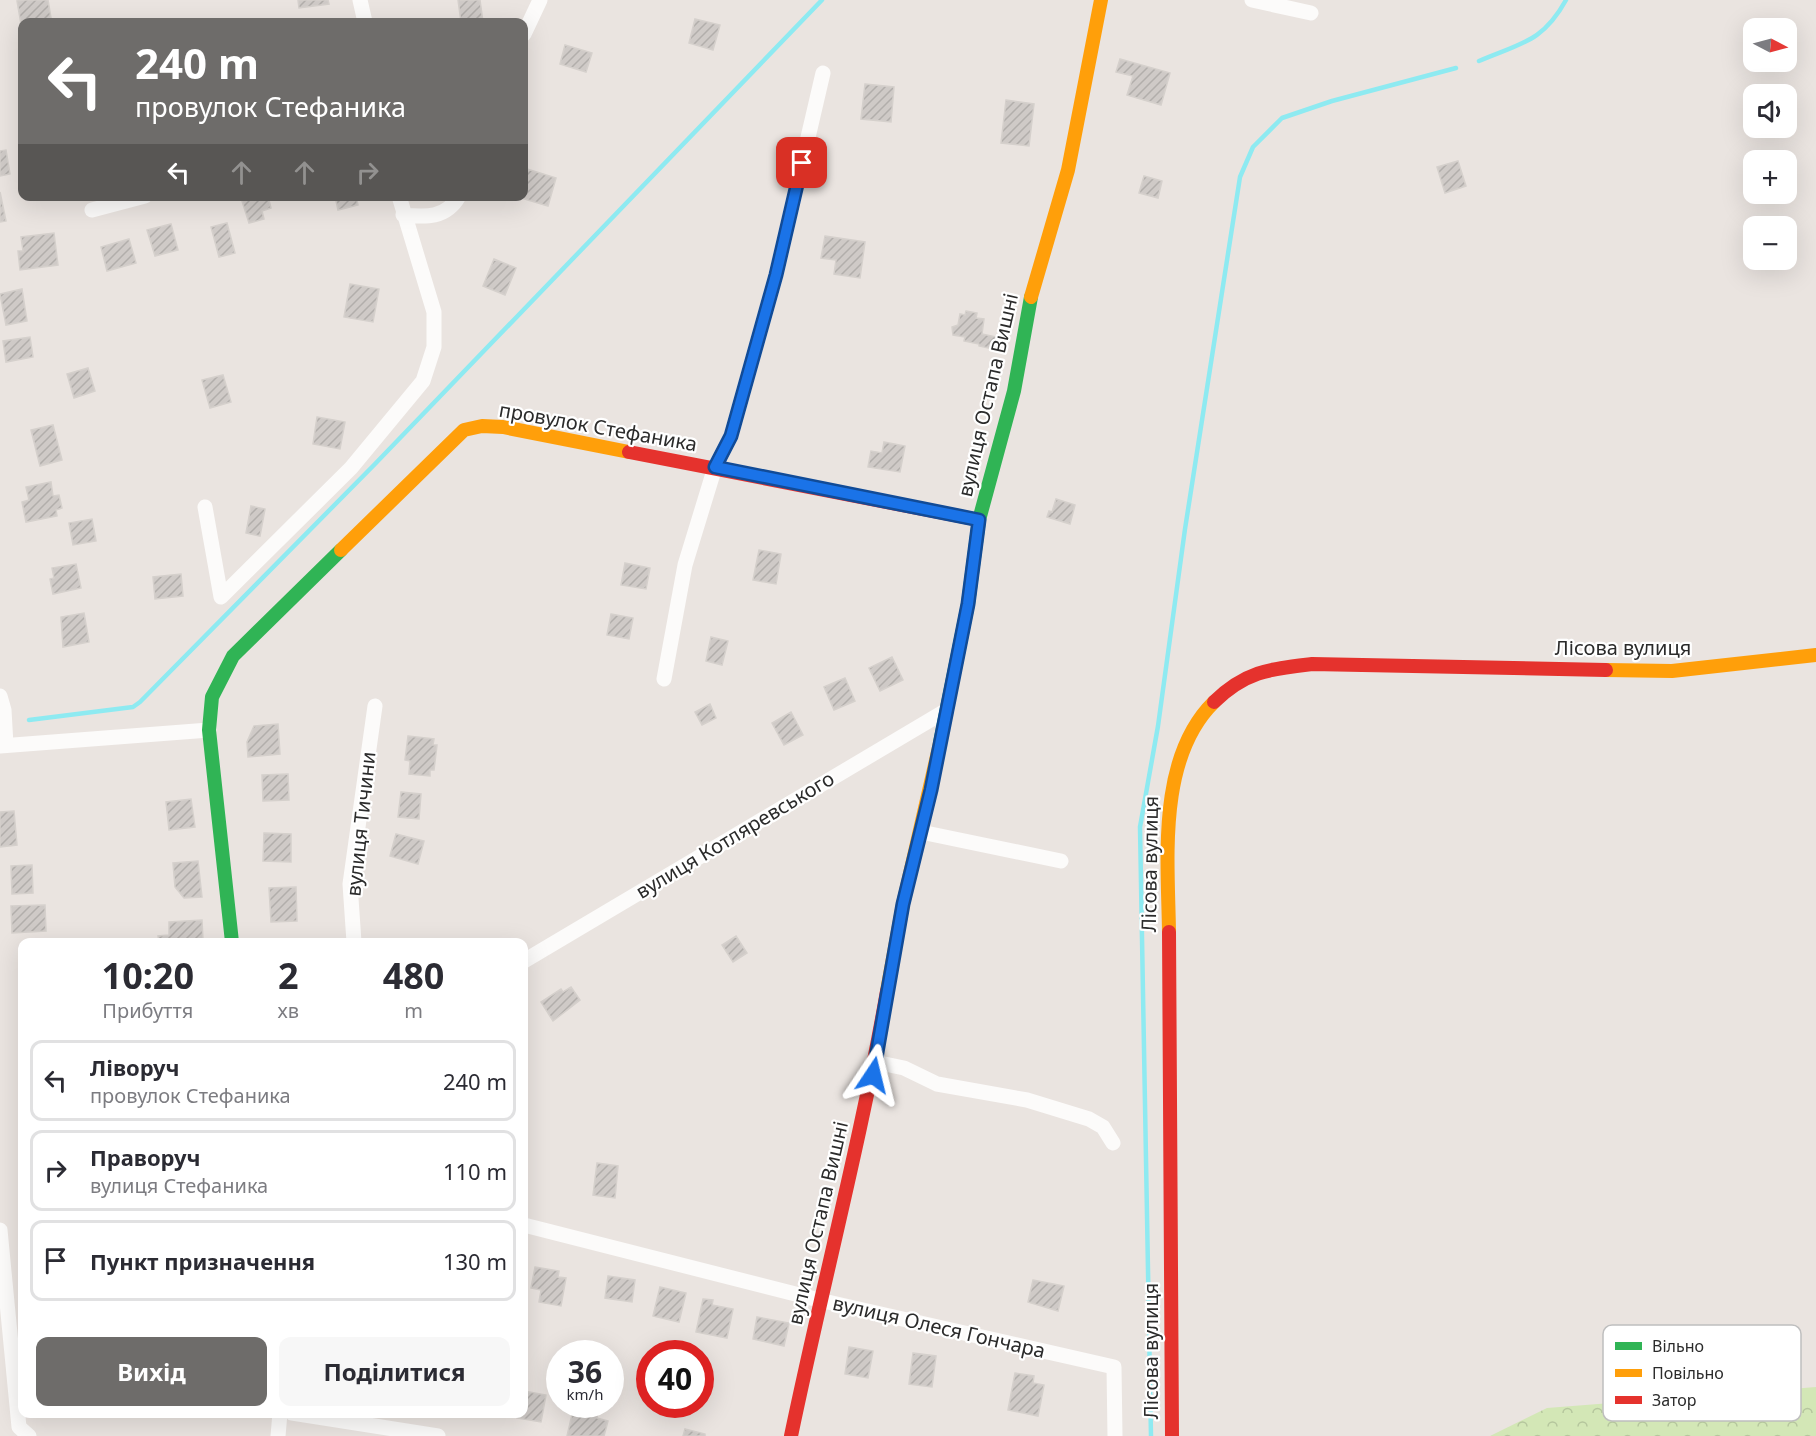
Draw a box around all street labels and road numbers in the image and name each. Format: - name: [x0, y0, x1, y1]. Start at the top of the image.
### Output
- street label: вулиця Остапа Вишні: [951, 290, 1024, 499]
- street label: провулок Стефаника: [497, 396, 699, 457]
- street label: Лісова вулиця: [1555, 634, 1691, 661]
- street label: вулиця Тичини: [339, 750, 382, 898]
- street label: вулиця Котляревського: [631, 765, 839, 905]
- street label: Лісова вулиця: [1135, 796, 1164, 932]
- street label: вулиця Остапа Вишні: [781, 1118, 854, 1327]
- street label: Лісова вулиця: [1137, 1283, 1164, 1419]
- street label: вулиця Олеся Гончара: [830, 1289, 1048, 1364]

